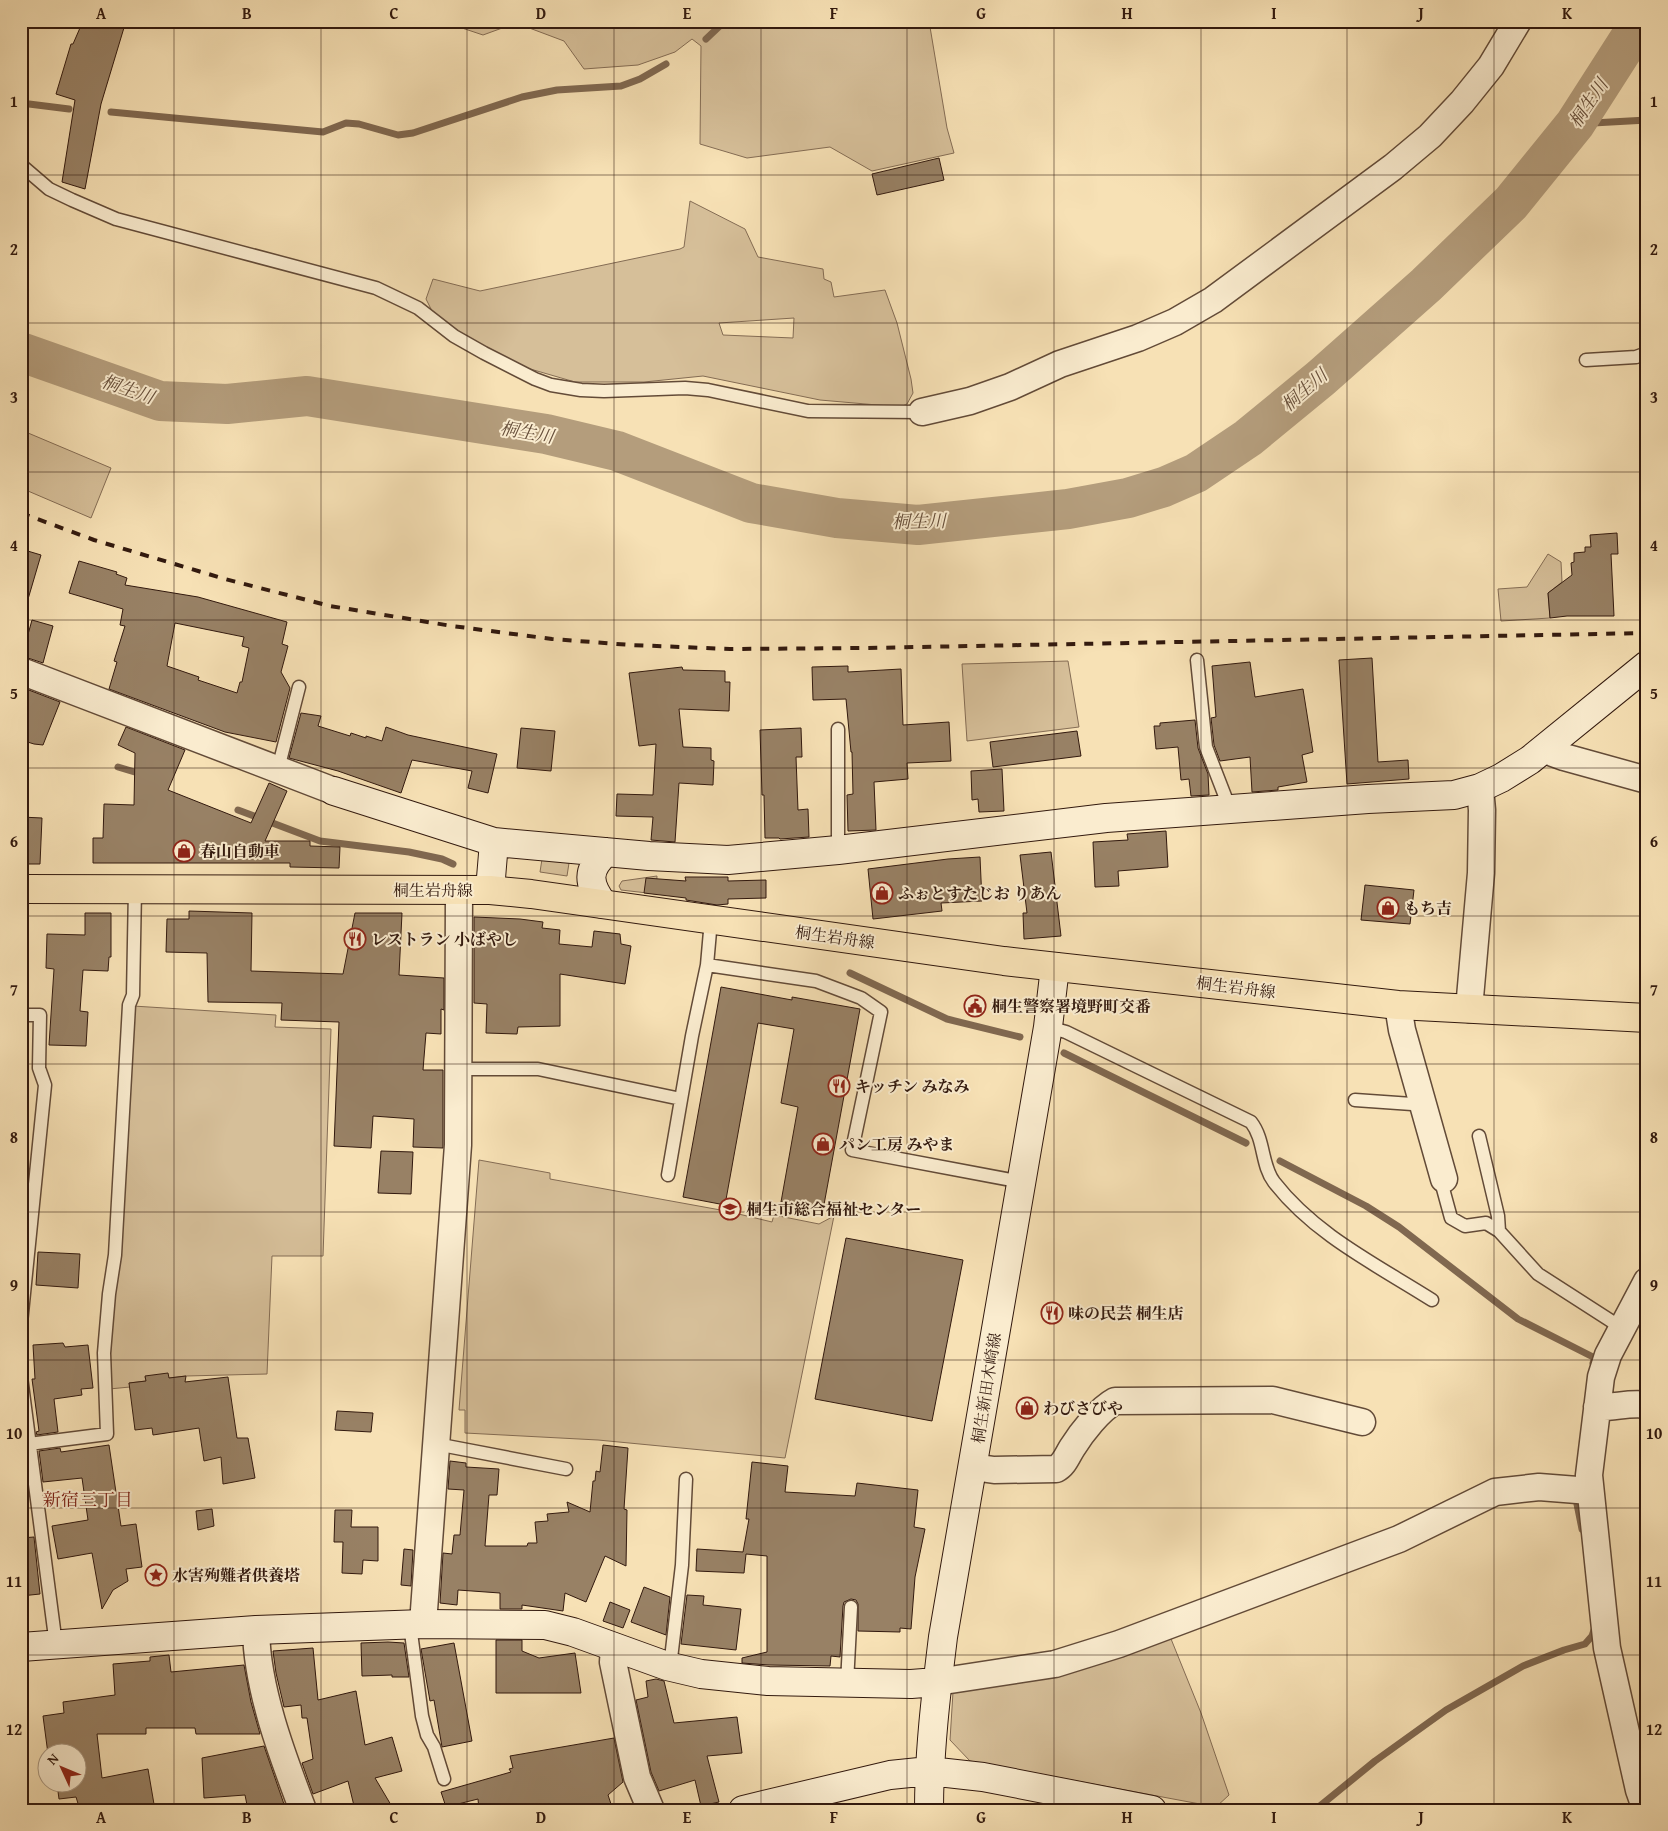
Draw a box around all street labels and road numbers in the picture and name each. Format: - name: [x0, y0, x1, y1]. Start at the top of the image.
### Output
- street label: 桐生岩舟線: [393, 878, 473, 902]
- street label: 桐生岩舟線: [794, 920, 876, 954]
- street label: 桐生岩舟線: [1195, 970, 1277, 1004]
- street label: 桐生新田木崎線: [965, 1331, 1007, 1445]

